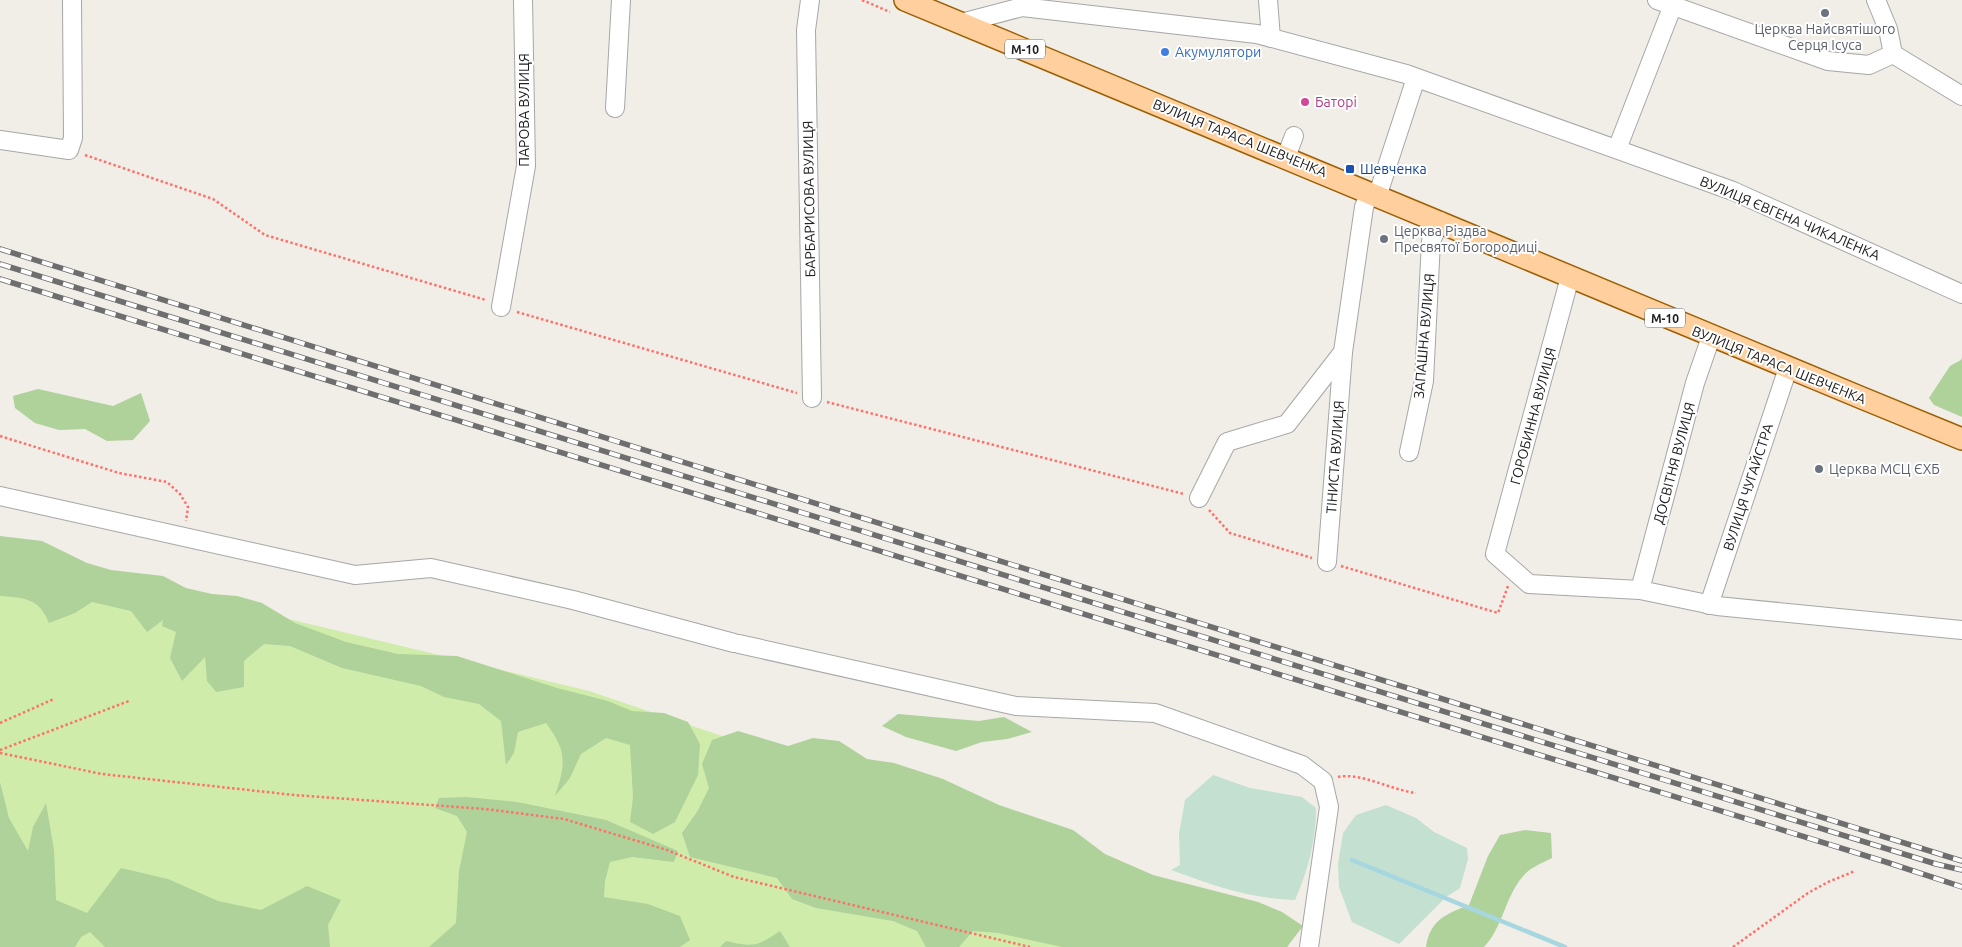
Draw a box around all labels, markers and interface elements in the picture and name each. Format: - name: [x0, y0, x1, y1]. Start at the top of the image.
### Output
- marker: Церква Найсвятішого Серця Ісуса: [1819, 7, 1831, 19]
- place label: Церква Найсвятішого Серця Ісуса: [1754, 21, 1896, 53]
- road number: М-10: [1005, 40, 1045, 59]
- place label: Акумулятори: [1175, 44, 1261, 60]
- marker: Акумулятори: [1159, 46, 1171, 58]
- street label: ПАРОВА ВУЛИЦЯ: [516, 53, 532, 167]
- place label: Баторі: [1315, 94, 1357, 110]
- street label: ВУЛИЦЯ ТАРАСА ШЕВЧЕНКА: [1151, 96, 1329, 180]
- marker: Баторі: [1299, 96, 1311, 108]
- street label: БАРБАРИСОВА ВУЛИЦЯ: [800, 120, 818, 278]
- place label: Шевченка: [1360, 161, 1427, 177]
- marker: Шевченка: [1344, 163, 1356, 175]
- street label: ВУЛИЦЯ ЄВГЕНА ЧИКАЛЕНКА: [1698, 173, 1882, 263]
- place label: Церква Різдва Пресвятої Богородиці: [1394, 223, 1537, 255]
- marker: Церква Різдва Пресвятої Богородиці: [1378, 233, 1390, 245]
- street label: ЗАПАШНА ВУЛИЦЯ: [1411, 273, 1437, 399]
- road number: М-10: [1645, 308, 1685, 328]
- street label: ВУЛИЦЯ ТАРАСА ШЕВЧЕНКА: [1690, 323, 1868, 407]
- street label: ГОРОБИННА ВУЛИЦЯ: [1507, 346, 1559, 486]
- street label: ТІНИСТА ВУЛИЦЯ: [1323, 400, 1347, 514]
- street label: ДОСВІТНЯ ВУЛИЦЯ: [1650, 400, 1698, 526]
- street label: ВУЛИЦЯ ЧУГАЙСТРА: [1719, 421, 1776, 553]
- place label: Церква МСЦ ЄХБ: [1829, 461, 1940, 477]
- marker: Церква МСЦ ЄХБ: [1813, 463, 1825, 475]

